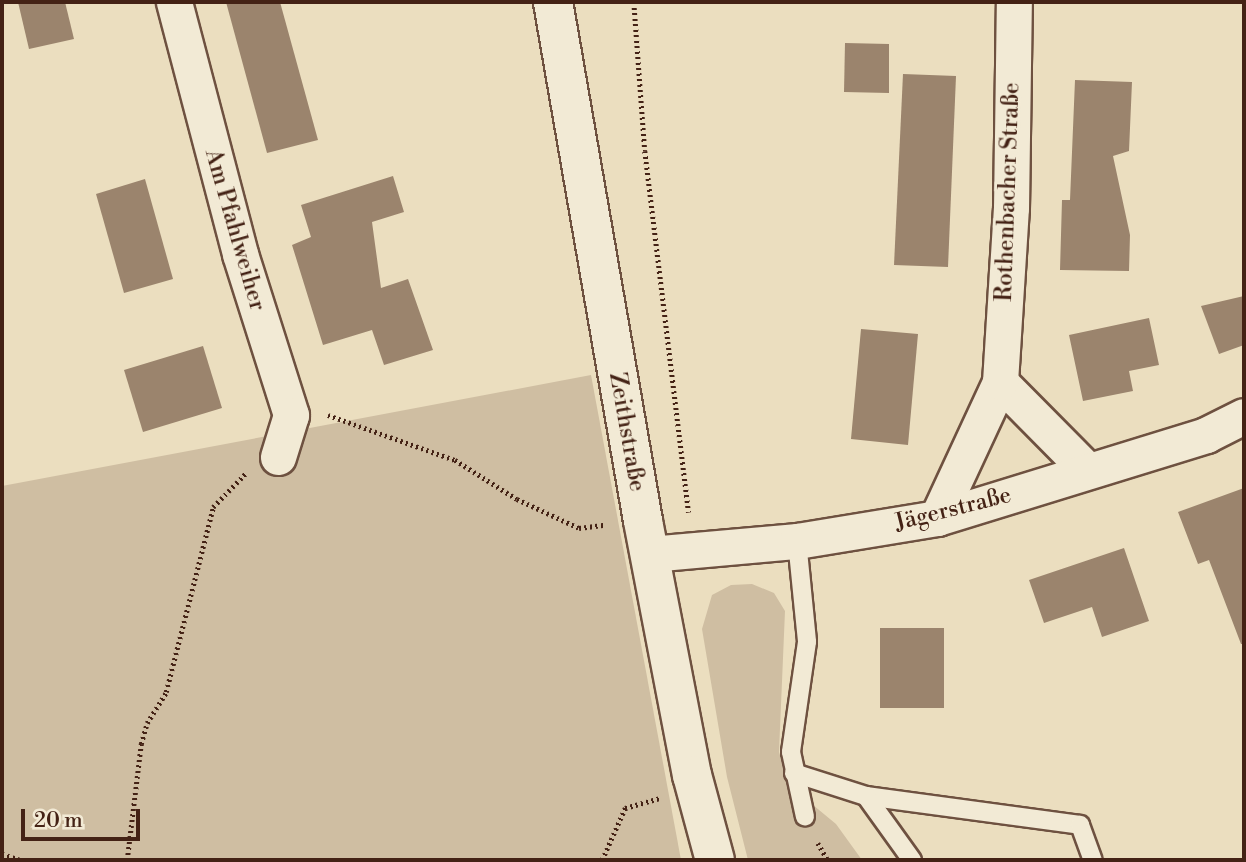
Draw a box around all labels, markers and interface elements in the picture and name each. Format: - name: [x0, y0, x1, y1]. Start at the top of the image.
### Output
- street label: Rothenbacher Straße: [990, 82, 1026, 302]
- street label: Am Pfahlweiher: [199, 146, 271, 314]
- street label: Zeithstraße: [603, 370, 651, 494]
- street label: Jägerstraße: [892, 481, 1014, 537]
- scale bar: [24, 796, 144, 840]
- text: 20 m: [34, 808, 83, 834]

